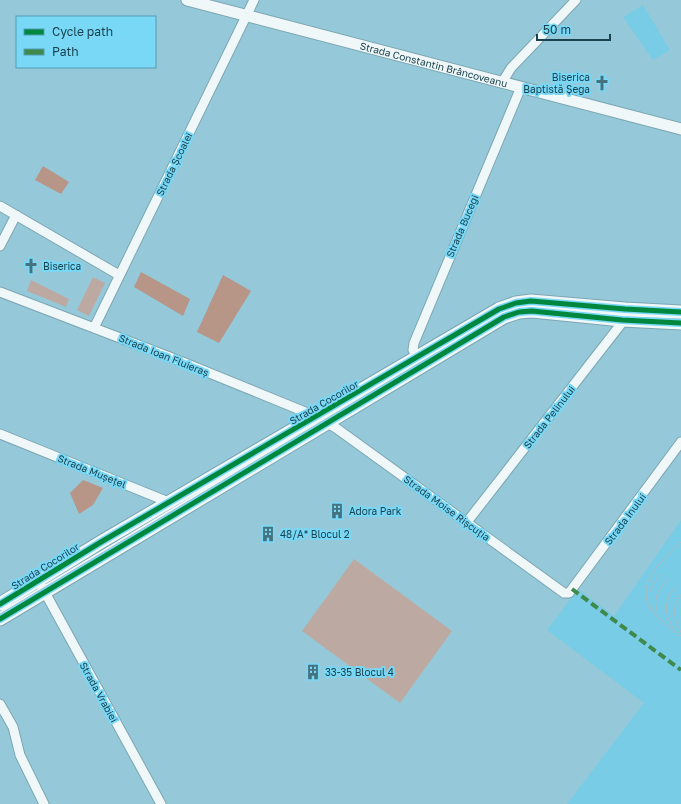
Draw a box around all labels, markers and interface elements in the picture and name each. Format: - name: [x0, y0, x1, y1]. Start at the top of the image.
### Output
- legend: [16, 16, 156, 68]
- scale bar: [537, 16, 610, 42]
- text: 50 m: [543, 22, 571, 37]
- text: Cycle path: [52, 24, 113, 39]
- street label: Strada Constantin Brâncoveanu: [359, 39, 509, 89]
- text: Path: [52, 44, 79, 59]
- place label: Biserica Baptistă Șega: [523, 71, 590, 96]
- church icon: Biserica Baptistă Șega: [593, 74, 611, 92]
- street label: Strada Școalei: [153, 130, 195, 198]
- street label: Strada Bucegi: [443, 193, 481, 259]
- church icon: Biserica: [22, 257, 40, 275]
- place label: Biserica: [43, 260, 81, 272]
- street label: Strada Ioan Fluieraș: [117, 331, 211, 379]
- street label: Strada Cocorilor: [287, 377, 361, 427]
- street label: Strada Pelinului: [521, 383, 577, 451]
- street label: Strada Mușețel: [56, 452, 128, 491]
- street label: Strada Moise Rișcuția: [401, 473, 492, 544]
- street label: Strada Inului: [602, 491, 648, 547]
- building icon: Adora Park: [328, 502, 346, 520]
- place label: Adora Park: [349, 505, 402, 517]
- building icon: 48/A* Blocul 2: [259, 525, 277, 543]
- place label: 48/A* Blocul 2: [280, 528, 350, 540]
- street label: Strada Cocorilor: [9, 540, 81, 592]
- street label: Strada Vrabiei: [78, 660, 120, 724]
- building icon: 33-35 Blocul 4: [304, 663, 322, 681]
- place label: 33-35 Blocul 4: [325, 666, 394, 678]

